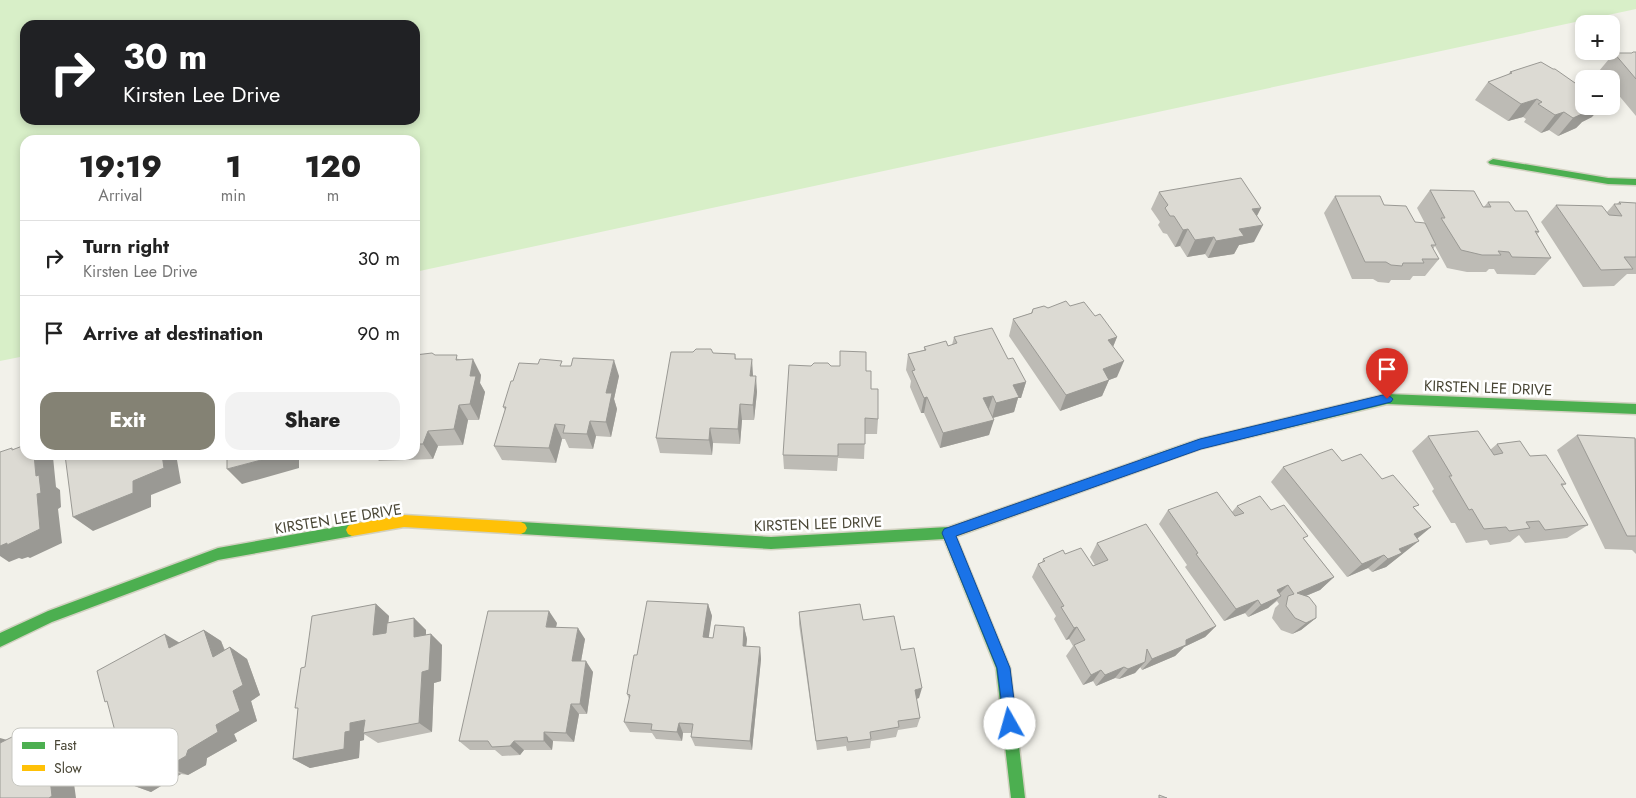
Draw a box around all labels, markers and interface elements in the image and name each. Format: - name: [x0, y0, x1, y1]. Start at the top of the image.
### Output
- map controls: [1575, 15, 1620, 115]
- button: +: [1575, 15, 1620, 60]
- text: 30 m: [123, 32, 207, 82]
- icon: right: [40, 40, 105, 105]
- button: −: [1575, 70, 1620, 115]
- text: Kirsten Lee Drive: [123, 78, 280, 110]
- text: 19:19: [79, 145, 162, 188]
- text: 1: [225, 145, 241, 188]
- text: 120: [305, 145, 361, 188]
- text: Arrival: [98, 184, 142, 207]
- text: min: [221, 184, 246, 207]
- text: m: [327, 184, 339, 207]
- text: Turn right: [83, 233, 169, 260]
- icon: right: [40, 244, 68, 272]
- text: 30 m: [358, 245, 400, 272]
- text: Kirsten Lee Drive: [83, 260, 197, 283]
- icon: arrive: [40, 319, 68, 347]
- text: Arrive at destination: [83, 320, 263, 347]
- text: 90 m: [357, 320, 400, 347]
- pin: [1366, 348, 1408, 399]
- icon: arrive: [1373, 355, 1401, 383]
- street label: KIRSTEN LEE DRIVE: [1424, 375, 1552, 401]
- button: Exit: [40, 392, 215, 450]
- button: Share: [225, 392, 400, 450]
- street label: KIRSTEN LEE DRIVE: [273, 498, 403, 540]
- street label: KIRSTEN LEE DRIVE: [754, 511, 882, 537]
- position arrow: [983, 697, 1035, 749]
- legend: [12, 728, 178, 786]
- text: Fast: [54, 735, 77, 755]
- text: Slow: [54, 758, 82, 778]

